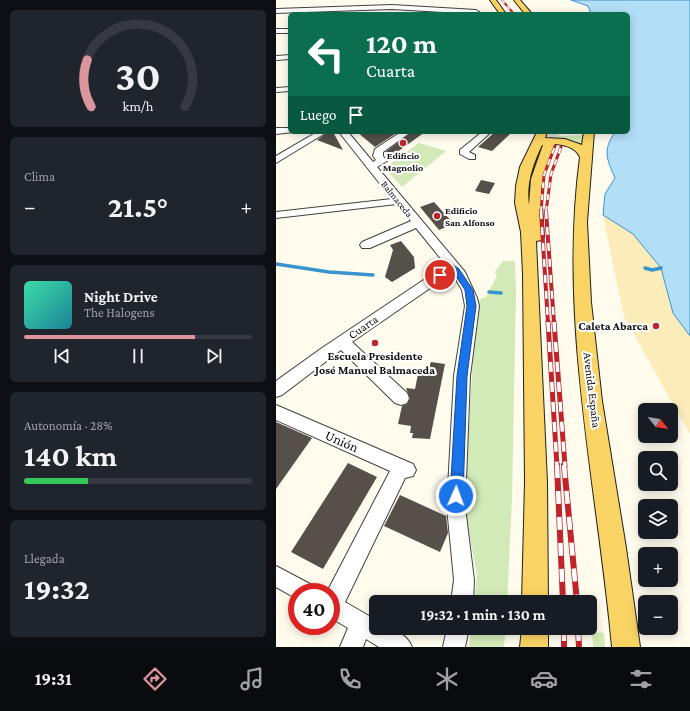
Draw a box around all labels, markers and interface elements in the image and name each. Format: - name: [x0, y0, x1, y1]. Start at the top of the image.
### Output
- icon: left: [300, 28, 352, 80]
- text: 120 m: [366, 28, 437, 59]
- text: 30: [115, 53, 161, 99]
- text: Cuarta: [366, 61, 415, 81]
- text: km/h: [123, 97, 154, 113]
- icon: arrive: [345, 104, 367, 126]
- text: Luego: [300, 107, 337, 123]
- marker: Edificio Magnolio: [398, 138, 408, 148]
- place label: Edificio Magnolio: [383, 150, 423, 173]
- text: Clima: [24, 169, 55, 184]
- street label: Balmaceda: [379, 179, 415, 220]
- text: 21.5°: [108, 190, 168, 223]
- text: −: [24, 194, 36, 219]
- text: +: [240, 194, 252, 219]
- place label: Edificio San Alfonso: [445, 205, 495, 228]
- marker: Edificio San Alfonso: [432, 211, 442, 221]
- pin: [423, 258, 457, 292]
- icon: arrive: [429, 264, 451, 286]
- text: Night Drive: [84, 289, 158, 305]
- text: The Halogens: [84, 305, 155, 320]
- street label: Cuarta: [346, 312, 381, 342]
- place label: Caleta Abarca: [578, 319, 648, 333]
- marker: Caleta Abarca: [651, 321, 661, 331]
- marker: Escuela Presidente José Manuel Balmaceda: [370, 338, 380, 348]
- icon: previous: [51, 345, 73, 367]
- icon: pause: [127, 345, 149, 367]
- icon: next: [203, 345, 225, 367]
- place label: Escuela Presidente José Manuel Balmaceda: [313, 349, 435, 377]
- street label: Avenida España: [580, 351, 604, 429]
- north arrow: [638, 403, 678, 443]
- map controls: [638, 403, 678, 635]
- text: Autonomía · 28%: [24, 418, 113, 433]
- street label: Unión: [323, 427, 362, 456]
- text: 140 km: [24, 439, 117, 472]
- button: search: [638, 451, 678, 491]
- position arrow: [435, 475, 477, 517]
- button: layers: [638, 499, 678, 539]
- button: +: [638, 547, 678, 587]
- text: Llegada: [24, 551, 65, 566]
- text: 19:32: [24, 572, 90, 605]
- speed limit sign: 40: [288, 583, 340, 635]
- button: −: [638, 595, 678, 635]
- text: 19:32 · 1 min · 130 m: [421, 607, 545, 623]
- icon: directions: [141, 665, 169, 693]
- icon: music: [238, 665, 266, 693]
- icon: phone: [336, 665, 364, 693]
- icon: climate: [433, 665, 461, 693]
- icon: car: [530, 665, 558, 693]
- icon: filters: [627, 665, 655, 693]
- text: 19:31: [35, 669, 72, 689]

